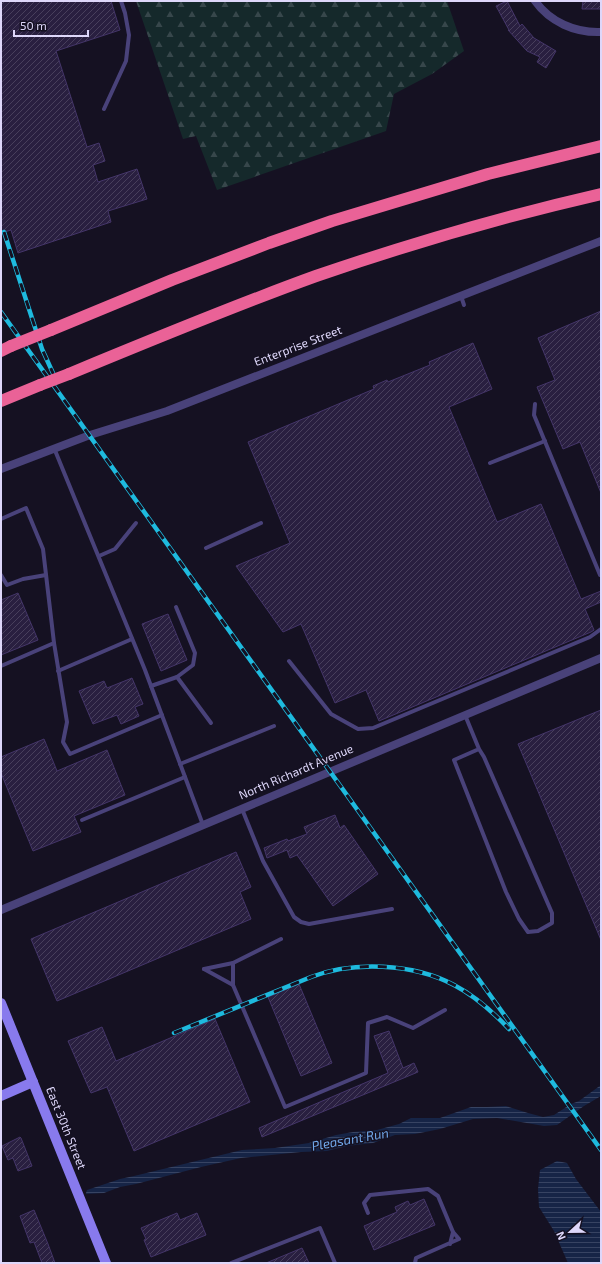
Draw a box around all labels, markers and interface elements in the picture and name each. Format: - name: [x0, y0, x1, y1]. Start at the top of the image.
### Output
- scale bar: [14, 12, 88, 38]
- text: 50 m: [20, 18, 47, 32]
- street label: Enterprise Street: [252, 322, 344, 368]
- street label: North Richardt Avenue: [236, 741, 355, 802]
- street label: East 30th Street: [44, 1084, 90, 1171]
- water label: Pleasant Run: [310, 1124, 390, 1154]
- north arrow: [550, 1212, 590, 1252]
- text: N: [553, 1230, 568, 1242]

